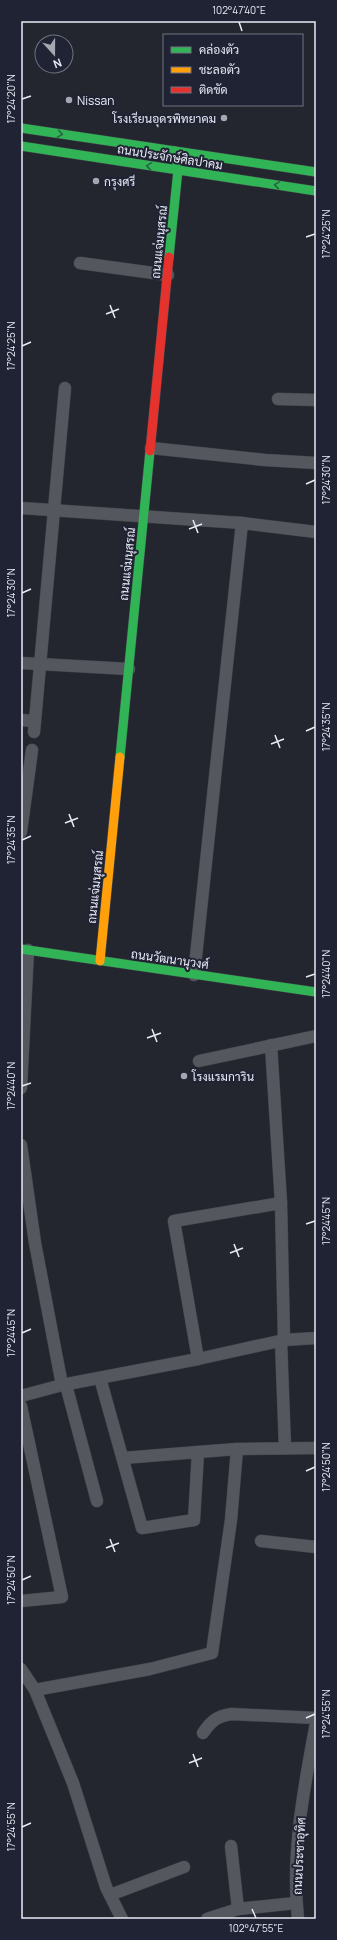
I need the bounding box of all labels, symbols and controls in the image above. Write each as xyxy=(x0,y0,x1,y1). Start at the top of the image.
text: 102°47'40"E xyxy=(212,3,266,17)
north arrow xyxy=(34,34,74,74)
legend xyxy=(163,34,303,106)
text: คล่องตัว xyxy=(199,41,239,58)
text: N xyxy=(51,55,64,72)
text: ชะลอตัว xyxy=(199,61,240,78)
text: 17°24'20"N xyxy=(4,74,18,124)
text: ติดขัด xyxy=(199,81,228,98)
place label: Nissan xyxy=(77,92,114,109)
marker: Nissan xyxy=(64,95,74,105)
place label: โรงเรียนอุดรพิทยาคม xyxy=(111,110,216,128)
marker: โรงเรียนอุดรพิทยาคม xyxy=(219,113,229,123)
one-way arrow xyxy=(56,129,63,137)
street label: ถนนประจักษ์ศิลปาคม xyxy=(116,140,224,174)
one-way arrow xyxy=(146,162,152,170)
place label: กรุงศรี xyxy=(104,173,135,191)
marker: กรุงศรี xyxy=(91,176,101,186)
one-way arrow xyxy=(274,182,281,190)
street label: ถนนแจ่มนุสรณ์ xyxy=(147,204,172,280)
text: 17°24'25"N xyxy=(319,209,333,258)
text: 17°24'25"N xyxy=(4,321,18,370)
text: 17°24'30"N xyxy=(319,455,333,505)
street label: ถนนแจ่มนุสรณ์ xyxy=(115,526,140,602)
text: 17°24'30"N xyxy=(4,568,18,618)
text: 17°24'35"N xyxy=(319,702,333,751)
text: 17°24'35"N xyxy=(4,815,18,864)
street label: ถนนแจ่มนุสรณ์ xyxy=(83,849,108,925)
street label: ถนนวัฒนานุวงศ์ xyxy=(130,945,210,974)
text: 17°24'40"N xyxy=(319,950,333,998)
text: 17°24'40"N xyxy=(4,1062,18,1110)
place label: โรงแรมการิน xyxy=(191,1068,254,1085)
marker: โรงแรมการิน xyxy=(179,1071,189,1081)
text: 17°24'45"N xyxy=(319,1197,333,1245)
text: 17°24'45"N xyxy=(4,1309,18,1357)
text: 17°24'50"N xyxy=(319,1442,333,1492)
text: 17°24'50"N xyxy=(4,1555,18,1605)
text: 17°24'55"N xyxy=(319,1689,333,1738)
text: 17°24'55"N xyxy=(4,1802,18,1851)
street label: ถนนประชาอุทิศ xyxy=(288,1817,311,1895)
text: 102°47'55"E xyxy=(229,1921,284,1935)

